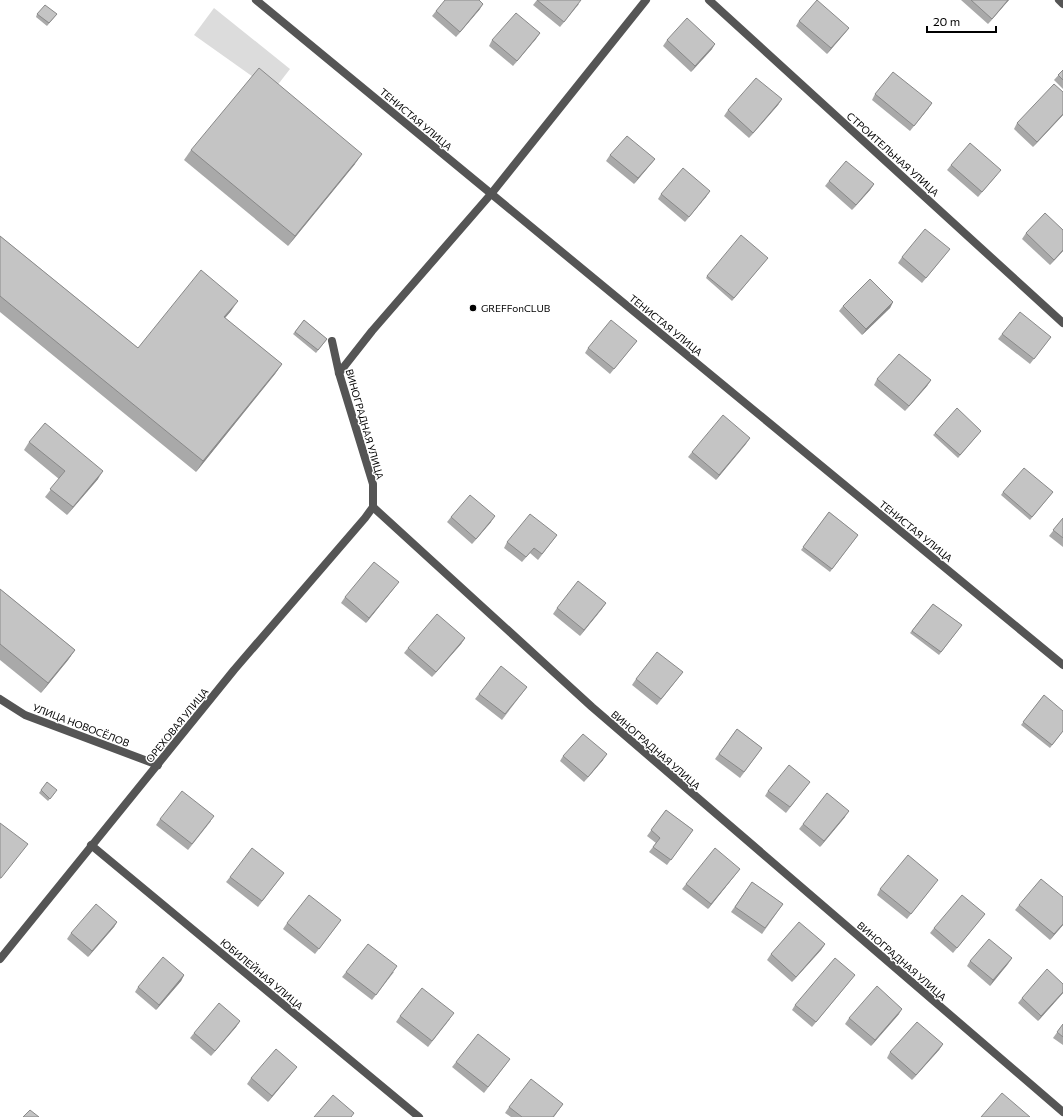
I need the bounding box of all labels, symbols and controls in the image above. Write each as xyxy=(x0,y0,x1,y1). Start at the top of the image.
scale bar xyxy=(927,8,996,34)
text: 20 m xyxy=(933,14,960,28)
street label: ТЕНИСТАЯ УЛИЦА xyxy=(377,85,455,153)
street label: СТРОИТЕЛЬНАЯ УЛИЦА xyxy=(844,109,942,199)
street label: ТЕНИСТАЯ УЛИЦА xyxy=(627,292,705,358)
place label: GREFFonCLUB xyxy=(481,302,551,314)
marker: GREFFonCLUB xyxy=(468,303,478,313)
street label: ВИНОГРАДНАЯ УЛИЦА xyxy=(343,367,387,481)
street label: ТЕНИСТАЯ УЛИЦА xyxy=(877,498,955,564)
street label: ОРЕХОВАЯ УЛИЦА xyxy=(143,685,211,765)
street label: УЛИЦА НОВОСЁЛОВ xyxy=(31,701,132,749)
street label: ВИНОГРАДНАЯ УЛИЦА xyxy=(609,708,703,792)
street label: ВИНОГРАДНАЯ УЛИЦА xyxy=(855,919,949,1003)
street label: ЮБИЛЕЙНАЯ УЛИЦА xyxy=(218,936,306,1012)

